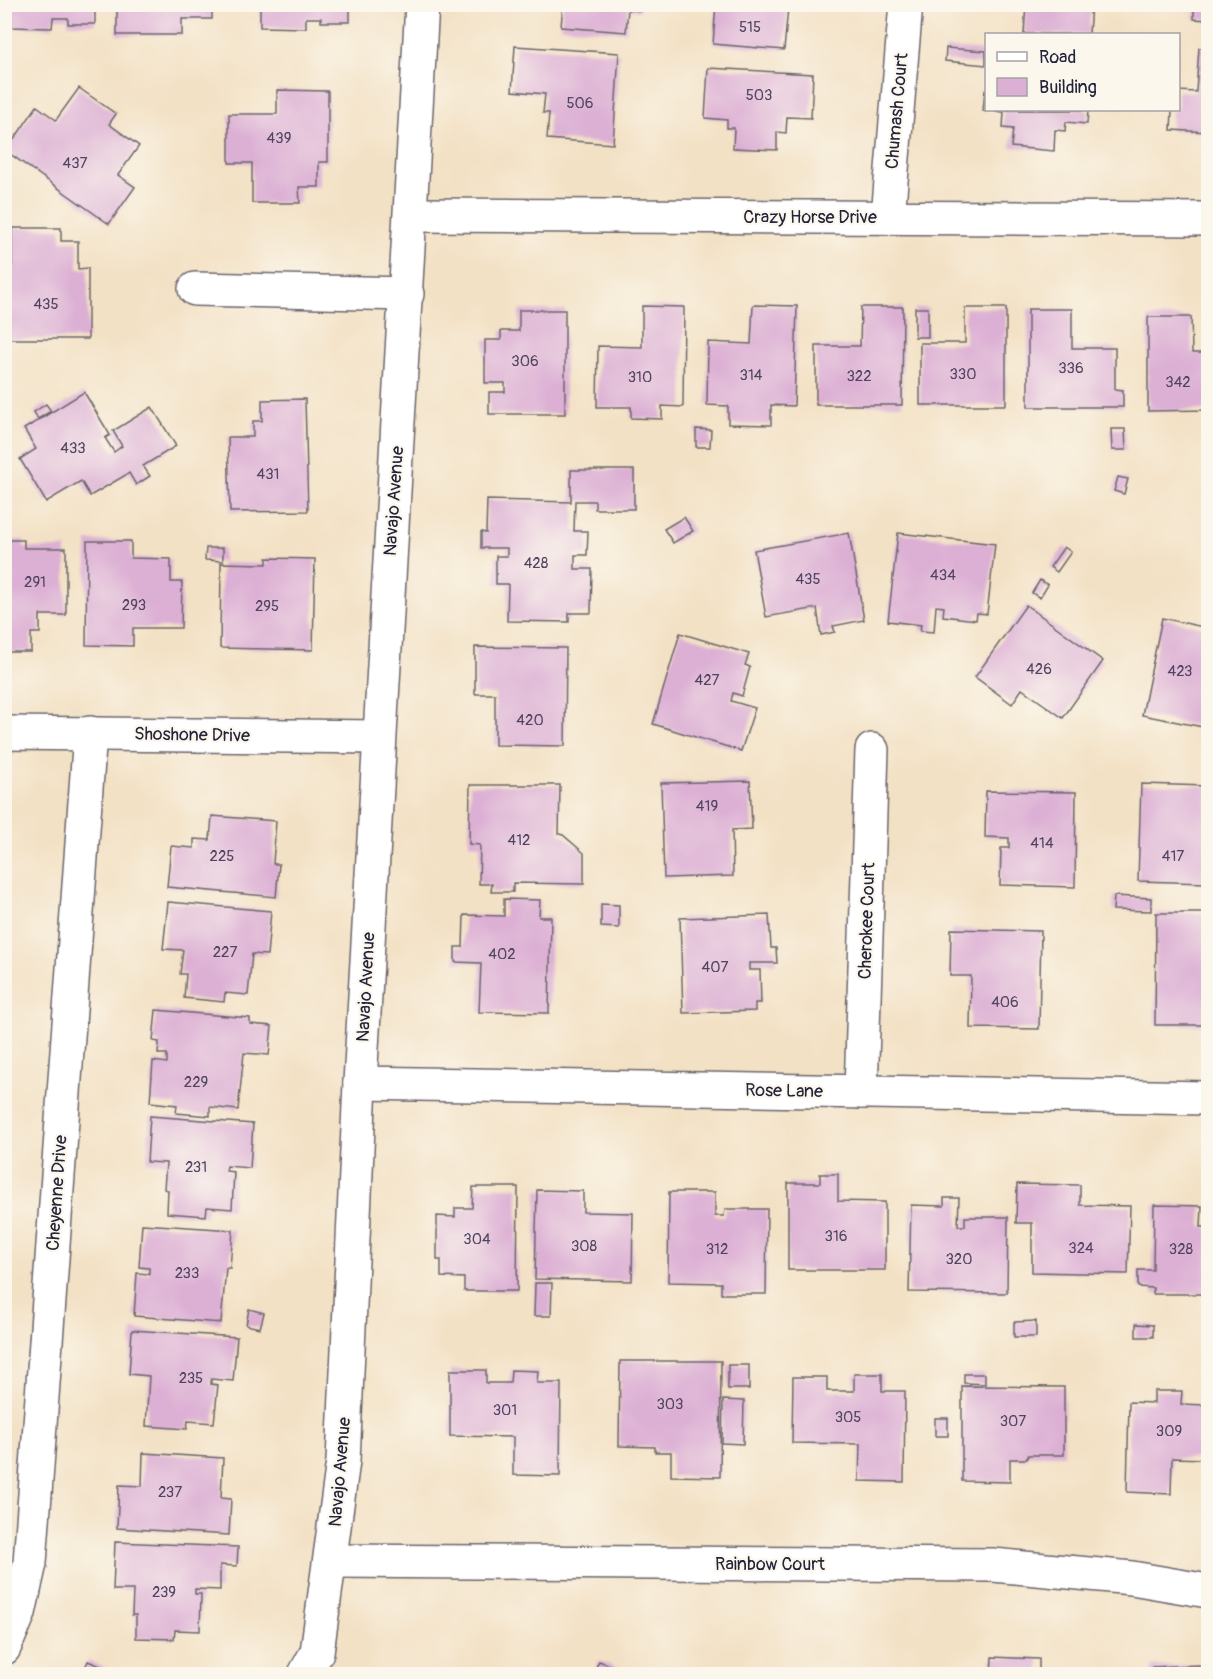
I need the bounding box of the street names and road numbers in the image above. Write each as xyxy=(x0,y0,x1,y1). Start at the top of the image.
street label: Chumash Court xyxy=(880,51,914,170)
street label: Crazy Horse Drive xyxy=(743,206,877,229)
street label: Navajo Avenue xyxy=(379,445,409,557)
street label: Shoshone Drive xyxy=(134,722,250,748)
street label: Cherokee Court xyxy=(853,861,881,980)
street label: Navajo Avenue xyxy=(352,931,380,1043)
street label: Rose Lane xyxy=(745,1079,823,1103)
street label: Cheyenne Drive xyxy=(41,1134,73,1252)
street label: Navajo Avenue xyxy=(324,1416,356,1528)
street label: Rainbow Court xyxy=(715,1553,826,1576)

